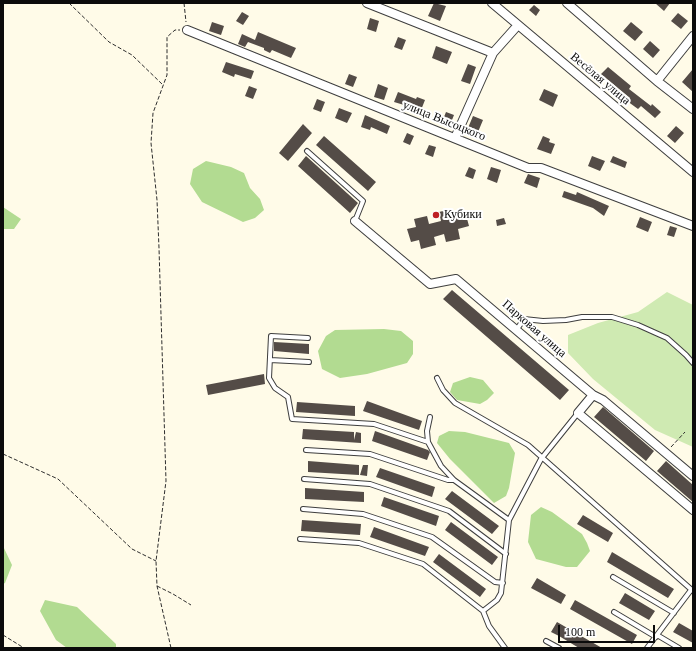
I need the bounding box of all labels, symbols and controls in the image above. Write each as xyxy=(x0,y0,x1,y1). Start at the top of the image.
street label: Весёлая улица xyxy=(567,50,633,108)
street label: улица Высоцкого xyxy=(400,98,488,144)
place label: Кубики xyxy=(444,208,482,222)
marker: Кубики xyxy=(431,210,441,220)
street label: Парковая улица xyxy=(499,297,569,361)
scale bar xyxy=(560,617,657,643)
text: 100 m xyxy=(565,625,595,639)

